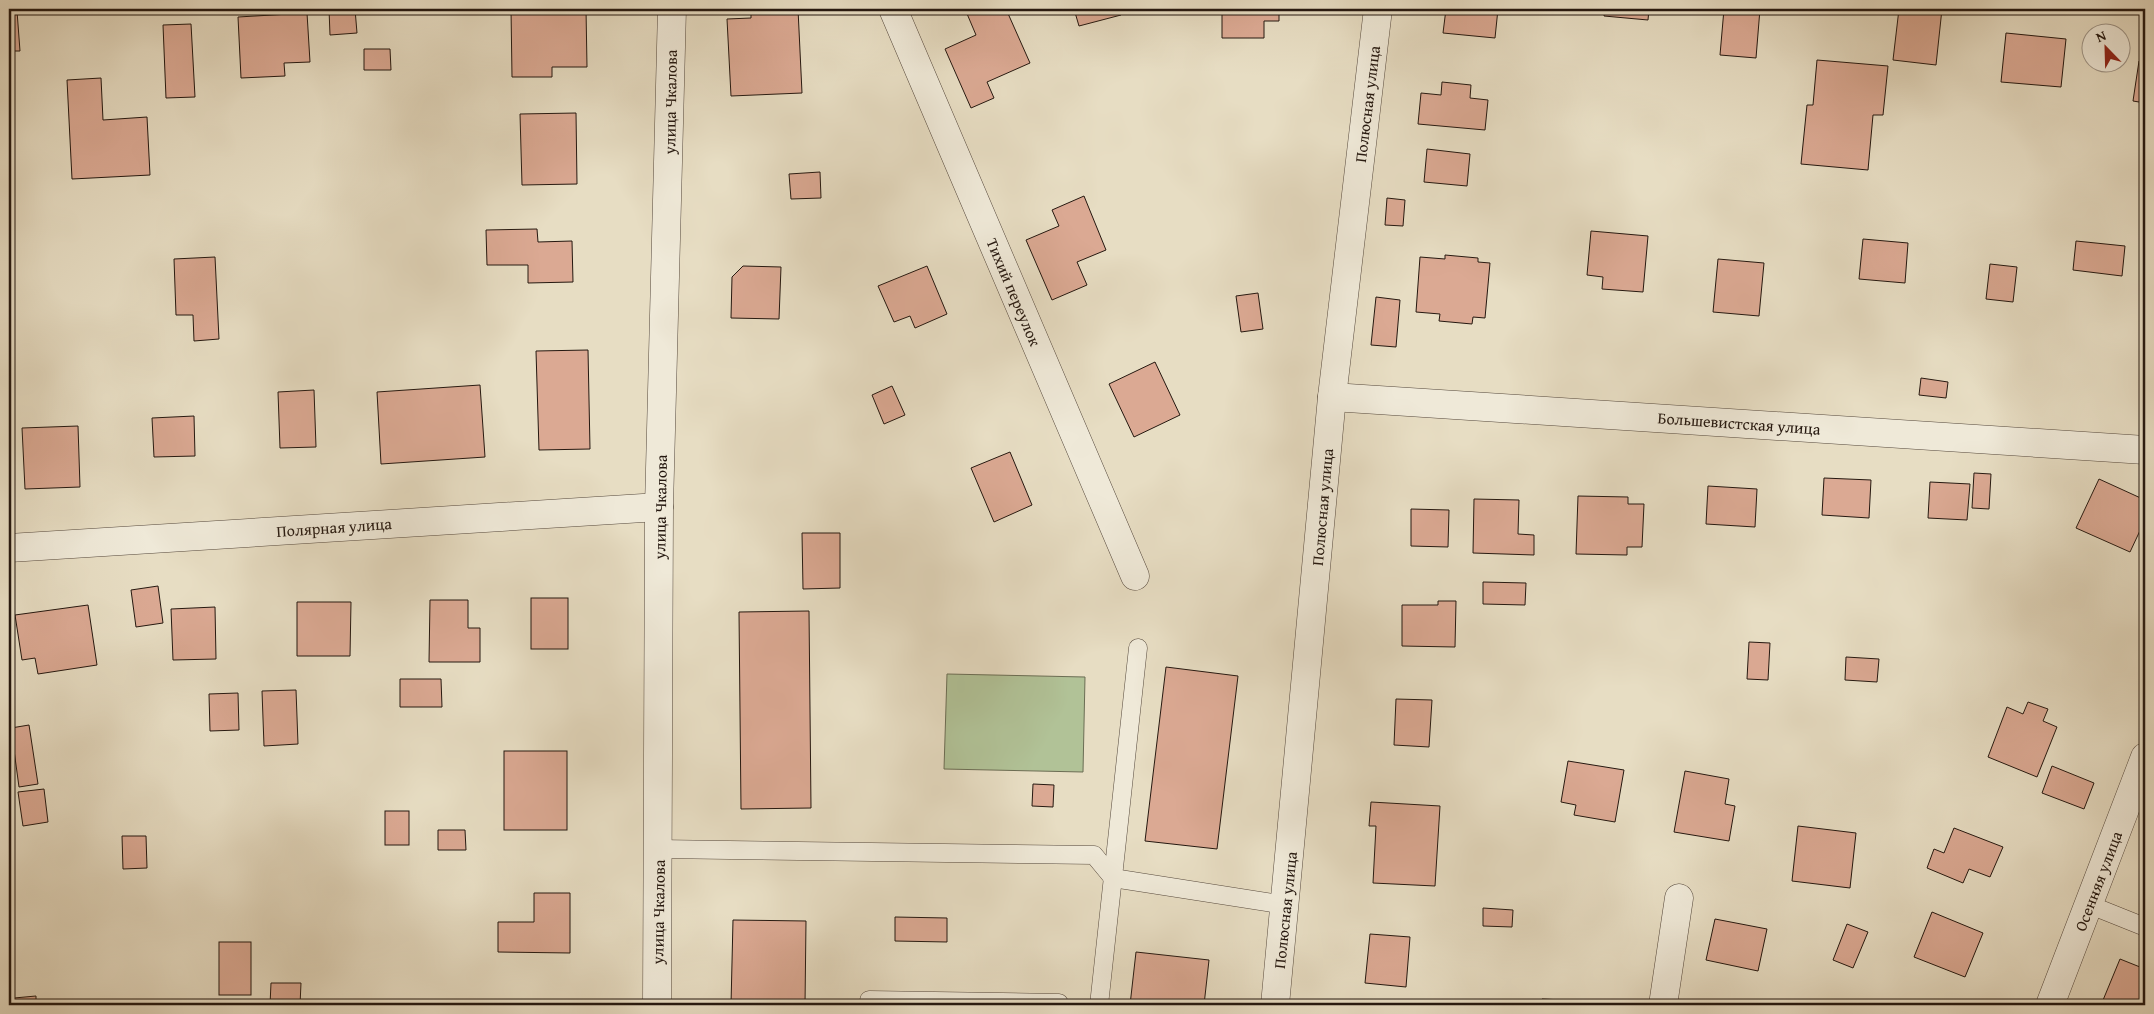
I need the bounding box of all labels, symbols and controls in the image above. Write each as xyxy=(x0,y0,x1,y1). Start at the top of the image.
north arrow xyxy=(2082,22,2132,72)
text: N xyxy=(2093,25,2110,47)
street label: Полюсная улица xyxy=(1348,44,1386,164)
street label: улица Чкалова xyxy=(657,49,683,156)
street label: Тихий переулок xyxy=(980,234,1048,350)
street label: Большевистская улица xyxy=(1657,405,1822,441)
street label: Полюсная улица xyxy=(1305,447,1339,567)
street label: улица Чкалова xyxy=(647,454,673,561)
street label: Полярная улица xyxy=(275,511,393,543)
street label: Осенняя улица xyxy=(2068,827,2128,935)
street label: Полюсная улица xyxy=(1267,850,1303,970)
street label: улица Чкалова xyxy=(645,859,671,966)

